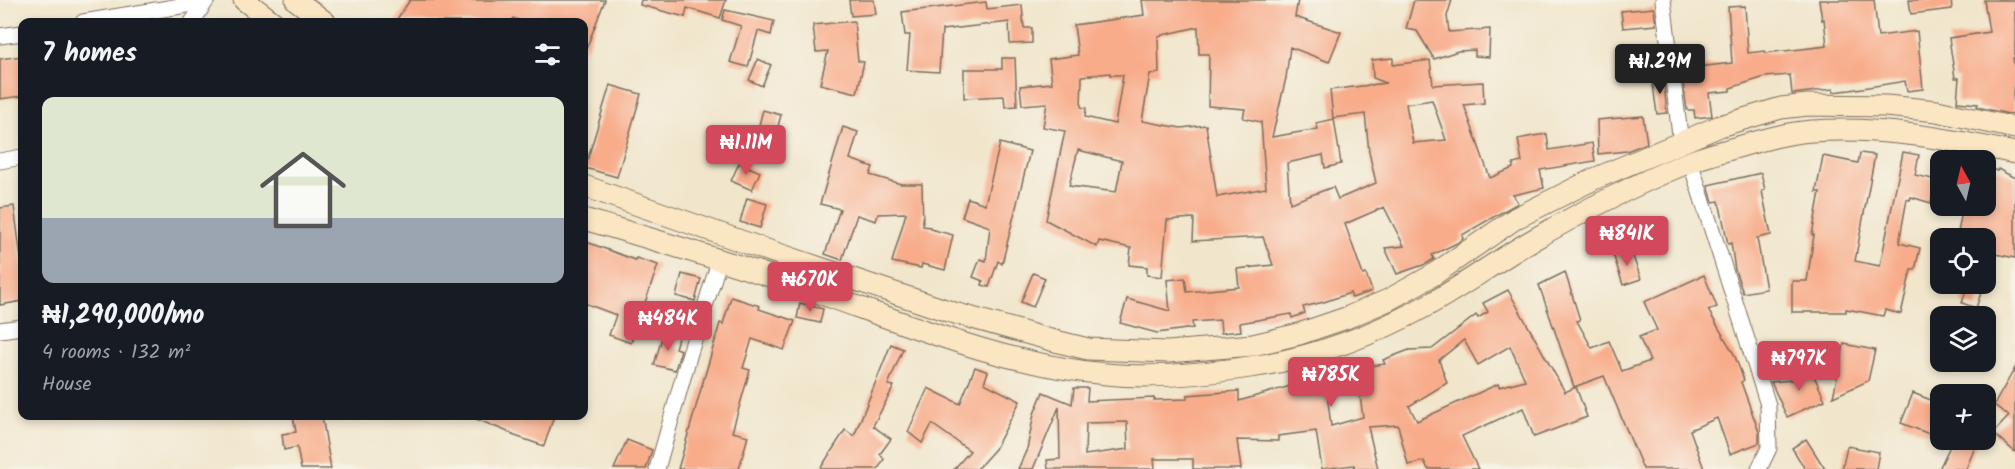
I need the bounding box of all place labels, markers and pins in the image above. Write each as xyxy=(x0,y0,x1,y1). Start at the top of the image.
pin: ₦1.29M xyxy=(1611,44,1709,95)
pin: ₦1.11M xyxy=(697,125,795,176)
pin: ₦841K xyxy=(1585,216,1669,267)
pin: ₦670K xyxy=(768,262,852,313)
pin: ₦484K xyxy=(626,301,710,352)
pin: ₦797K xyxy=(1757,341,1841,392)
pin: ₦785K xyxy=(1289,357,1373,408)

